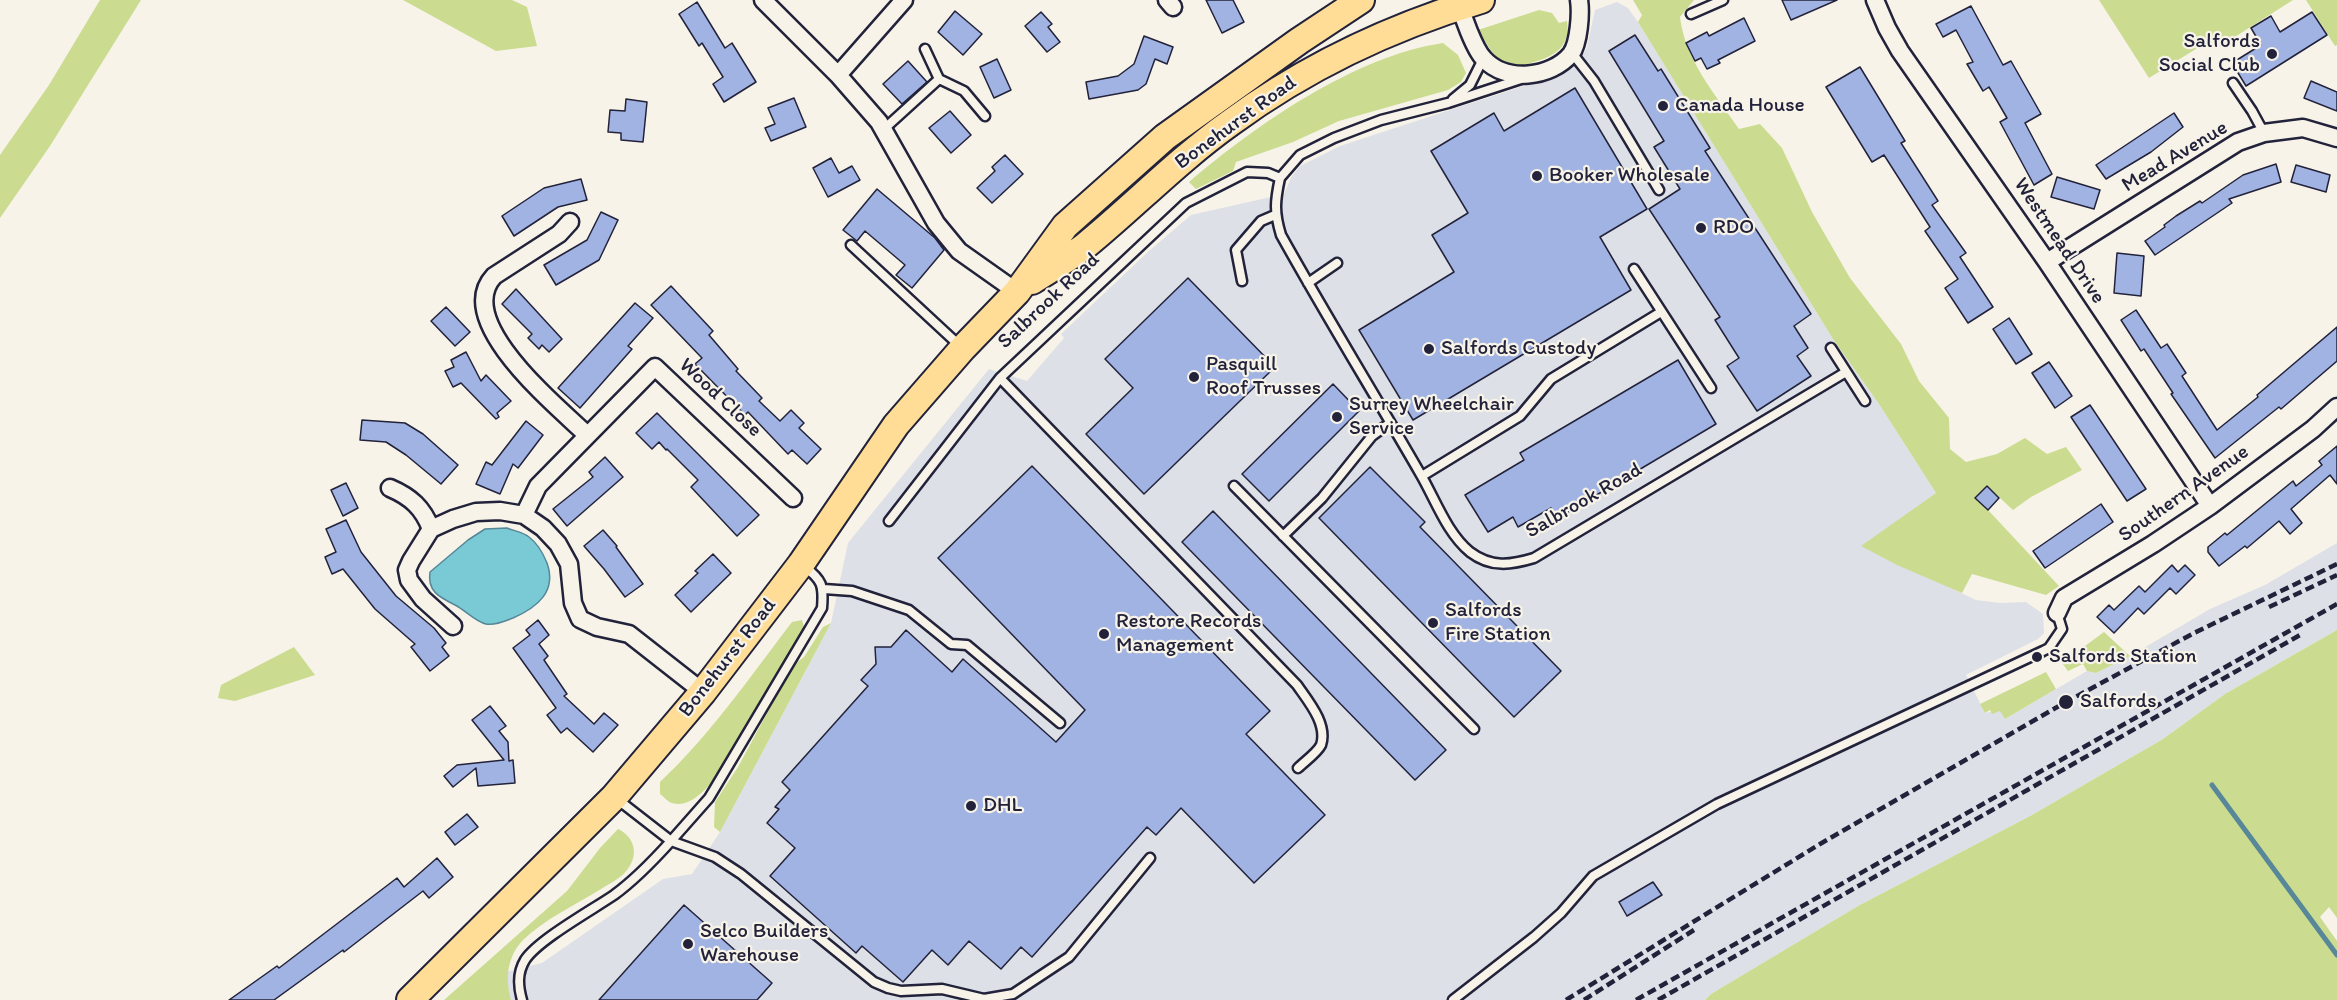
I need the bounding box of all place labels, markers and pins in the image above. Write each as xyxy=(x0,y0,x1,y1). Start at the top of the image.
place label: Salfords Social Club xyxy=(2159,29,2260,79)
marker: Salfords Social Club xyxy=(2265,47,2279,61)
place label: Canada House xyxy=(1675,93,1805,119)
marker: Canada House xyxy=(1656,99,1670,113)
place label: Booker Wholesale xyxy=(1549,163,1710,189)
marker: Booker Wholesale xyxy=(1530,169,1544,183)
place label: RDO xyxy=(1713,215,1754,241)
marker: RDO xyxy=(1694,221,1708,235)
place label: Salfords Custody xyxy=(1441,336,1596,362)
marker: Salfords Custody xyxy=(1422,342,1436,356)
place label: Pasquill Roof Trusses xyxy=(1206,352,1321,402)
marker: Pasquill Roof Trusses xyxy=(1187,370,1201,384)
place label: Surrey Wheelchair Service xyxy=(1349,392,1514,442)
marker: Surrey Wheelchair Service xyxy=(1330,410,1344,424)
place label: Salfords Fire Station xyxy=(1445,598,1551,648)
place label: Restore Records Management xyxy=(1116,609,1261,659)
marker: Salfords Fire Station xyxy=(1426,616,1440,630)
marker: Restore Records Management xyxy=(1097,627,1111,641)
place label: Salfords Station xyxy=(2049,644,2197,670)
marker: Salfords Station xyxy=(2030,650,2044,664)
place label: Salfords xyxy=(2080,689,2157,715)
marker: Salfords xyxy=(2057,693,2075,711)
place label: DHL xyxy=(983,793,1022,819)
marker: DHL xyxy=(964,799,978,813)
place label: Selco Builders Warehouse xyxy=(700,919,828,969)
marker: Selco Builders Warehouse xyxy=(681,937,695,951)

